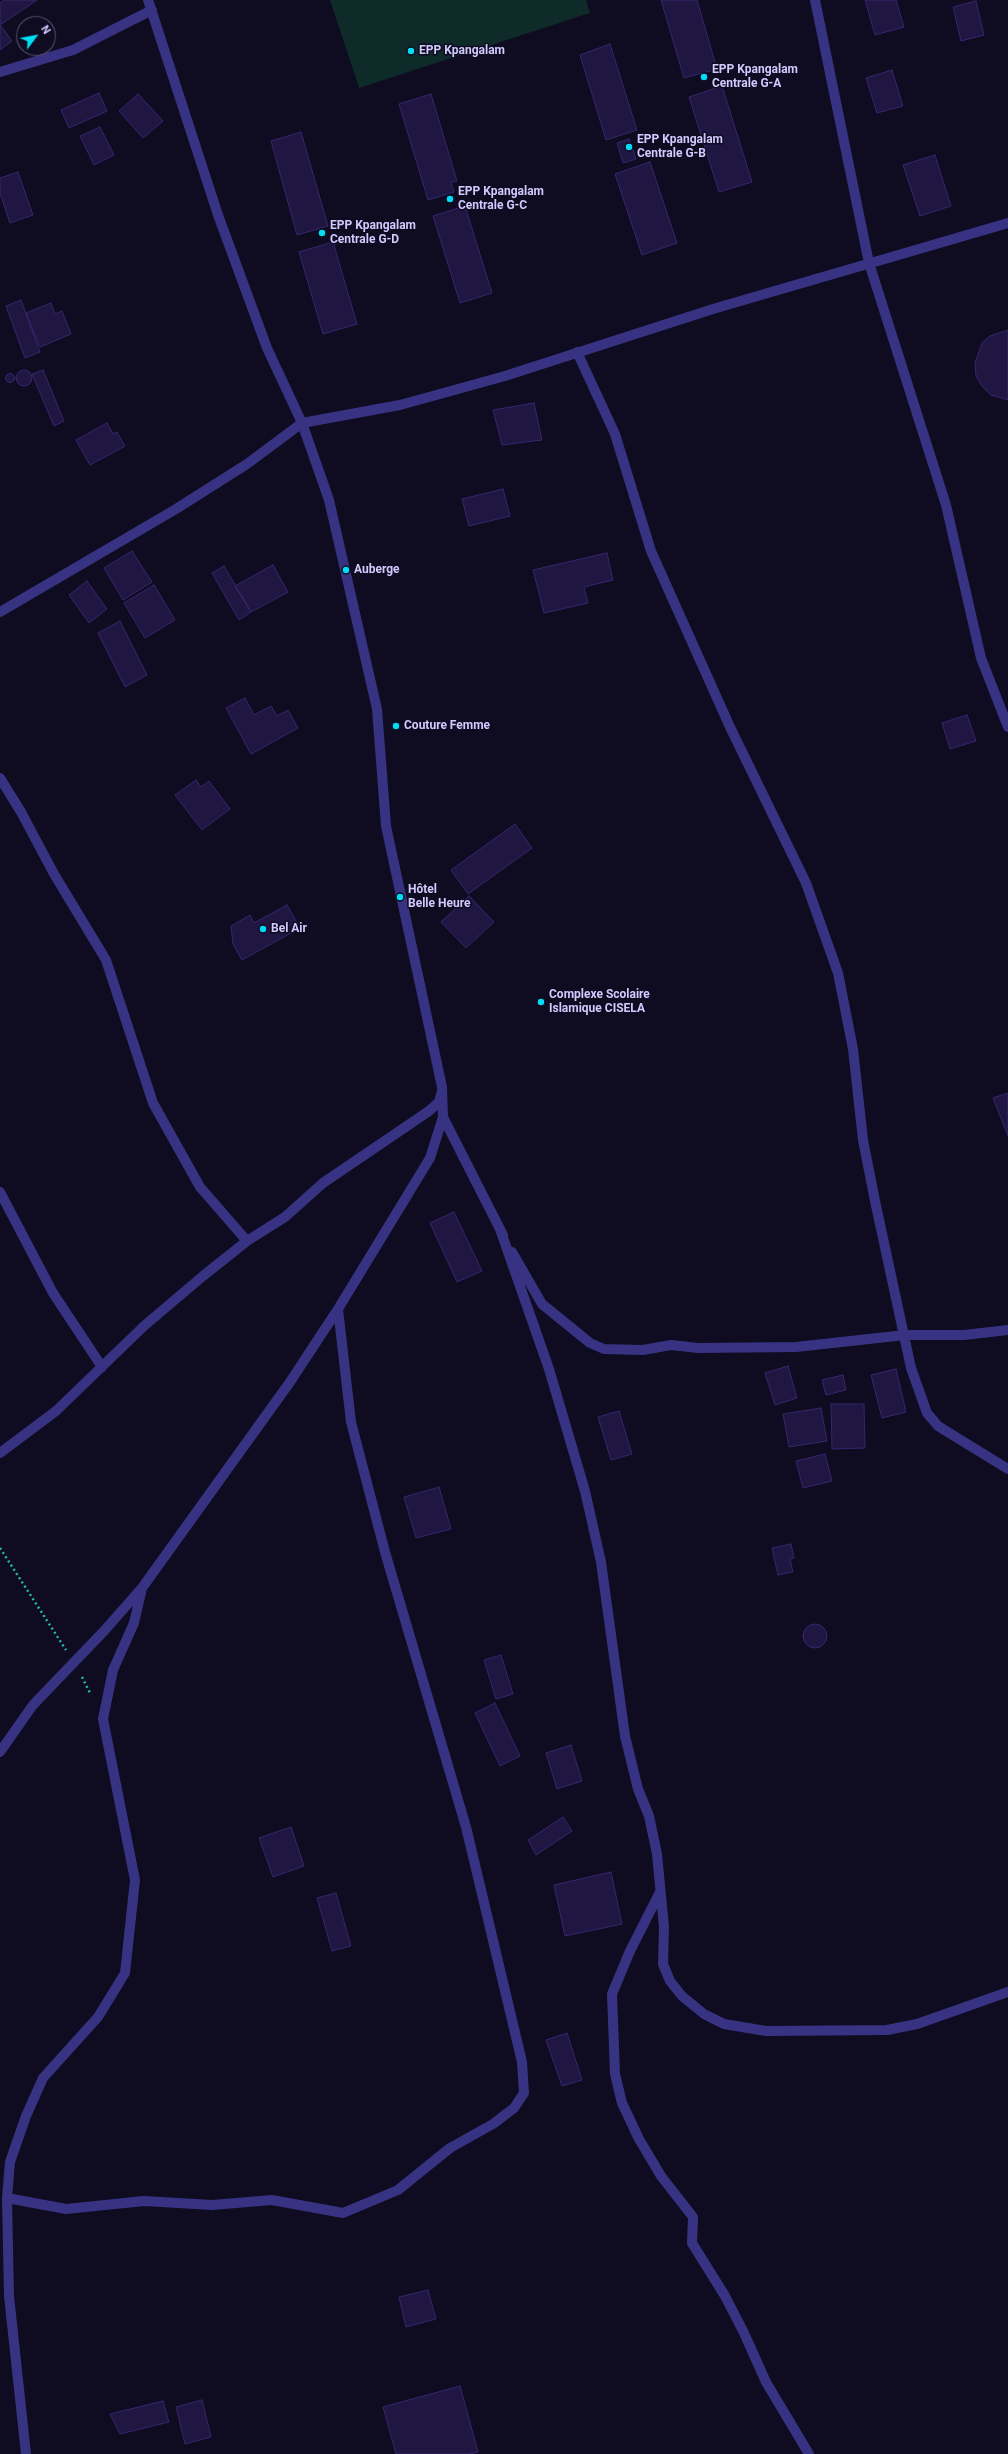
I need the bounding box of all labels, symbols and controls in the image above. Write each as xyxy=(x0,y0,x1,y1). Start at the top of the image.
north arrow xyxy=(16,16,56,56)
text: N xyxy=(38,23,53,37)
place label: EPP Kpangalam xyxy=(419,44,505,58)
marker: EPP Kpangalam xyxy=(406,46,416,56)
place label: EPP Kpangalam Centrale G-A xyxy=(712,63,798,91)
marker: EPP Kpangalam Centrale G-A xyxy=(699,72,709,82)
place label: EPP Kpangalam Centrale G-B xyxy=(637,133,723,161)
marker: EPP Kpangalam Centrale G-B xyxy=(624,142,634,152)
place label: EPP Kpangalam Centrale G-C xyxy=(458,185,544,213)
marker: EPP Kpangalam Centrale G-C xyxy=(445,194,455,204)
place label: EPP Kpangalam Centrale G-D xyxy=(330,219,416,247)
marker: EPP Kpangalam Centrale G-D xyxy=(317,228,327,238)
place label: Auberge xyxy=(354,563,400,577)
marker: Auberge xyxy=(341,565,351,575)
place label: Couture Femme xyxy=(404,719,490,733)
marker: Couture Femme xyxy=(391,721,401,731)
place label: Hôtel Belle Heure xyxy=(408,883,470,911)
marker: Hôtel Belle Heure xyxy=(395,892,405,902)
place label: Bel Air xyxy=(271,922,307,936)
marker: Bel Air xyxy=(258,924,268,934)
place label: Complexe Scolaire Islamique CISELA xyxy=(549,988,650,1016)
marker: Complexe Scolaire Islamique CISELA xyxy=(536,997,546,1007)

